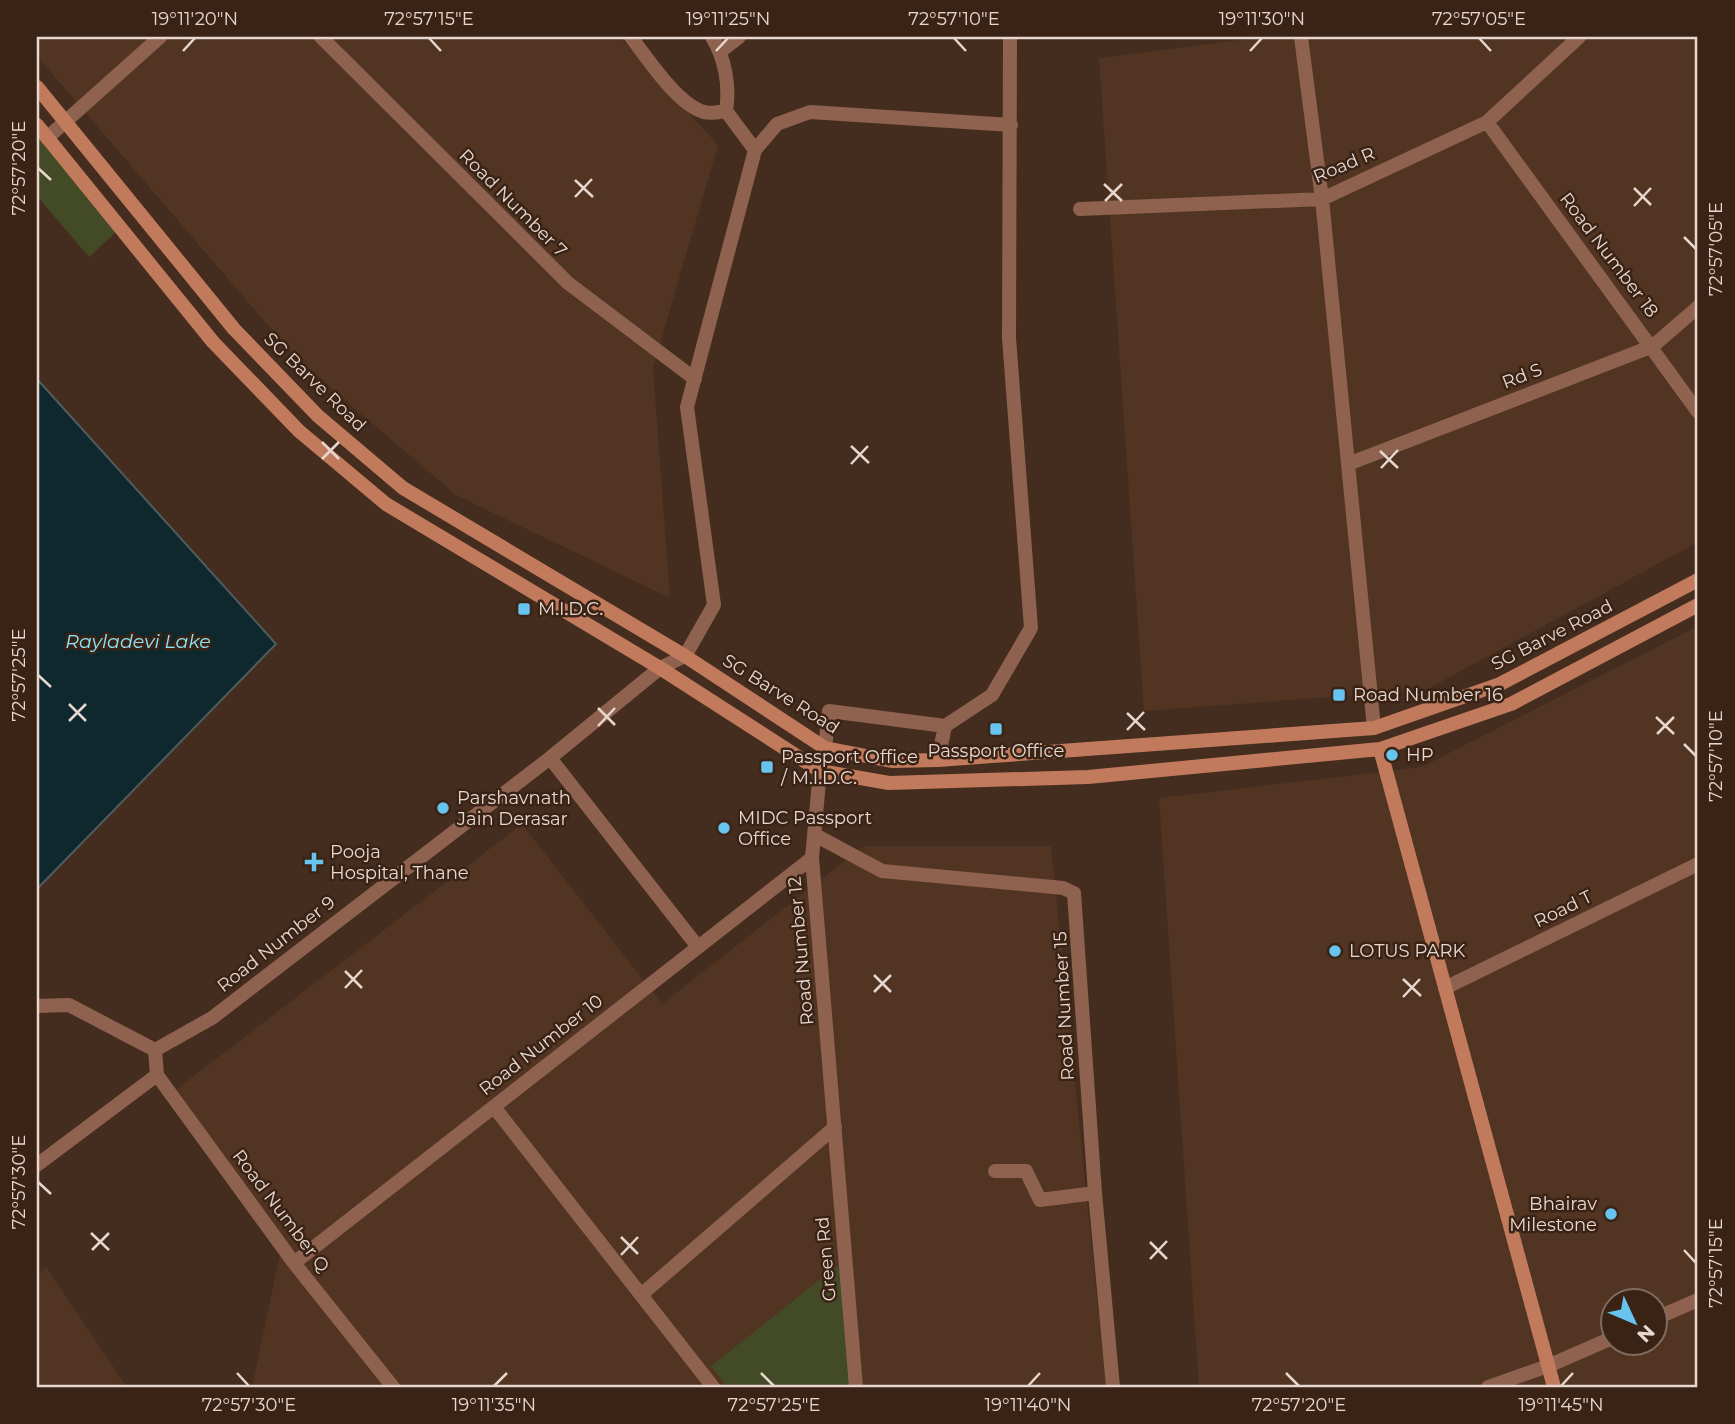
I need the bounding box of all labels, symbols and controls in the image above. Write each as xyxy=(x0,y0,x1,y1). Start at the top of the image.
text: 19°11'20"N xyxy=(152,8,238,30)
text: 72°57'15"E xyxy=(384,8,474,30)
text: 19°11'25"N xyxy=(686,8,770,30)
text: 72°57'10"E xyxy=(908,8,1000,30)
text: 19°11'30"N xyxy=(1219,8,1305,30)
text: 72°57'05"E xyxy=(1432,8,1526,30)
text: 72°57'20"E xyxy=(8,121,30,215)
street label: Road R xyxy=(1310,142,1378,188)
street label: Road Number 7 xyxy=(455,145,571,261)
street label: Road Number 18 xyxy=(1555,188,1663,322)
text: 72°57'05"E xyxy=(1705,202,1727,296)
street label: SG Barve Road xyxy=(259,328,371,436)
street label: Rd S xyxy=(1499,358,1545,394)
street label: SG Barve Road xyxy=(1488,595,1616,675)
place label: M.I.D.C. xyxy=(538,598,603,620)
marker: M.I.D.C. xyxy=(516,601,532,617)
text: 72°57'25"E xyxy=(8,629,30,721)
water label: Rayladevi Lake xyxy=(65,630,211,653)
street label: SG Barve Road xyxy=(719,649,843,739)
place label: Road Number 16 xyxy=(1353,684,1503,706)
marker: Road Number 16 xyxy=(1331,687,1347,703)
text: 72°57'10"E xyxy=(1705,710,1727,802)
marker: Passport Office xyxy=(988,721,1004,737)
place label: Passport Office xyxy=(928,740,1065,762)
place label: HP xyxy=(1406,744,1434,766)
place label: Passport Office / M.I.D.C. xyxy=(780,746,918,789)
marker: HP xyxy=(1384,747,1400,763)
marker: Passport Office / M.I.D.C. xyxy=(759,759,775,775)
place label: Parshavnath Jain Derasar xyxy=(456,787,571,830)
marker: Parshavnath Jain Derasar xyxy=(435,800,451,816)
place label: MIDC Passport Office xyxy=(738,807,872,850)
marker: MIDC Passport Office xyxy=(716,820,732,836)
place label: Pooja Hospital, Thane xyxy=(330,841,469,884)
marker: Pooja Hospital, Thane xyxy=(304,852,324,872)
street label: Road Number 12 xyxy=(784,876,818,1026)
street label: Road T xyxy=(1530,885,1596,933)
street label: Road Number 9 xyxy=(213,891,339,997)
street label: Road Number 15 xyxy=(1049,931,1079,1081)
place label: LOTUS PARK xyxy=(1349,940,1465,962)
marker: LOTUS PARK xyxy=(1327,943,1343,959)
street label: Road Number 10 xyxy=(475,990,607,1100)
text: 72°57'30"E xyxy=(8,1135,30,1229)
street label: Road Number Q xyxy=(228,1145,334,1277)
place label: Bhairav Milestone xyxy=(1509,1193,1597,1236)
marker: Bhairav Milestone xyxy=(1603,1206,1619,1222)
street label: Green Rd xyxy=(811,1216,841,1302)
text: 72°57'15"E xyxy=(1705,1218,1727,1308)
north arrow xyxy=(1598,1288,1668,1358)
text: N xyxy=(1632,1320,1659,1347)
text: 72°57'30"E xyxy=(202,1394,296,1416)
text: 19°11'35"N xyxy=(452,1394,536,1416)
text: 72°57'25"E xyxy=(728,1394,820,1416)
text: 19°11'40"N xyxy=(984,1394,1072,1416)
text: 72°57'20"E xyxy=(1252,1394,1346,1416)
text: 19°11'45"N xyxy=(1518,1394,1604,1416)

